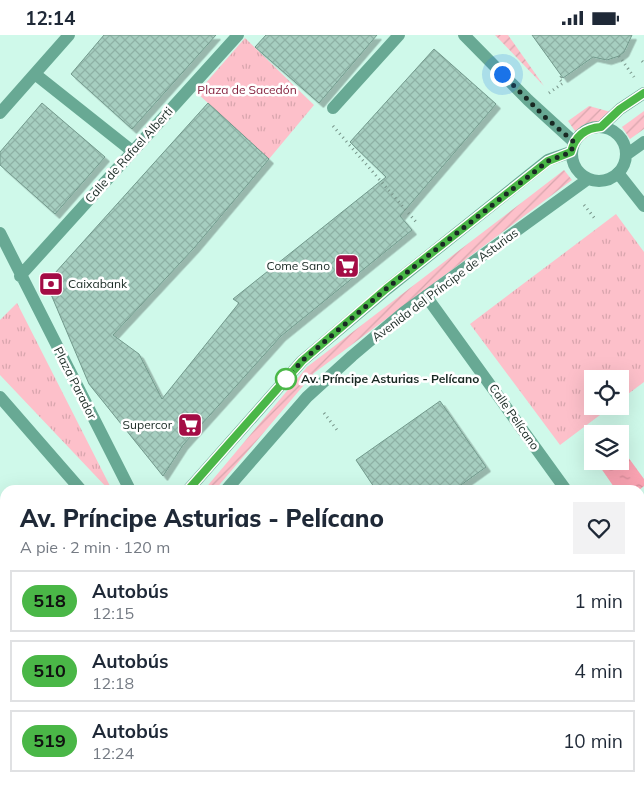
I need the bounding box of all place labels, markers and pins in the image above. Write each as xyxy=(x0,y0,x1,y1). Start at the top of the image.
supermarket icon: Come Sano xyxy=(334,253,360,279)
place label: Come Sano xyxy=(267,258,330,273)
bank icon: Caixabank xyxy=(38,271,64,297)
place label: Caixabank xyxy=(68,276,128,291)
marker: Av. Príncipe Asturias - Pelícano xyxy=(275,368,297,390)
place label: Av. Príncipe Asturias - Pelícano xyxy=(301,371,479,386)
supermarket icon: Supercor xyxy=(177,412,203,438)
place label: Supercor xyxy=(123,417,173,432)

